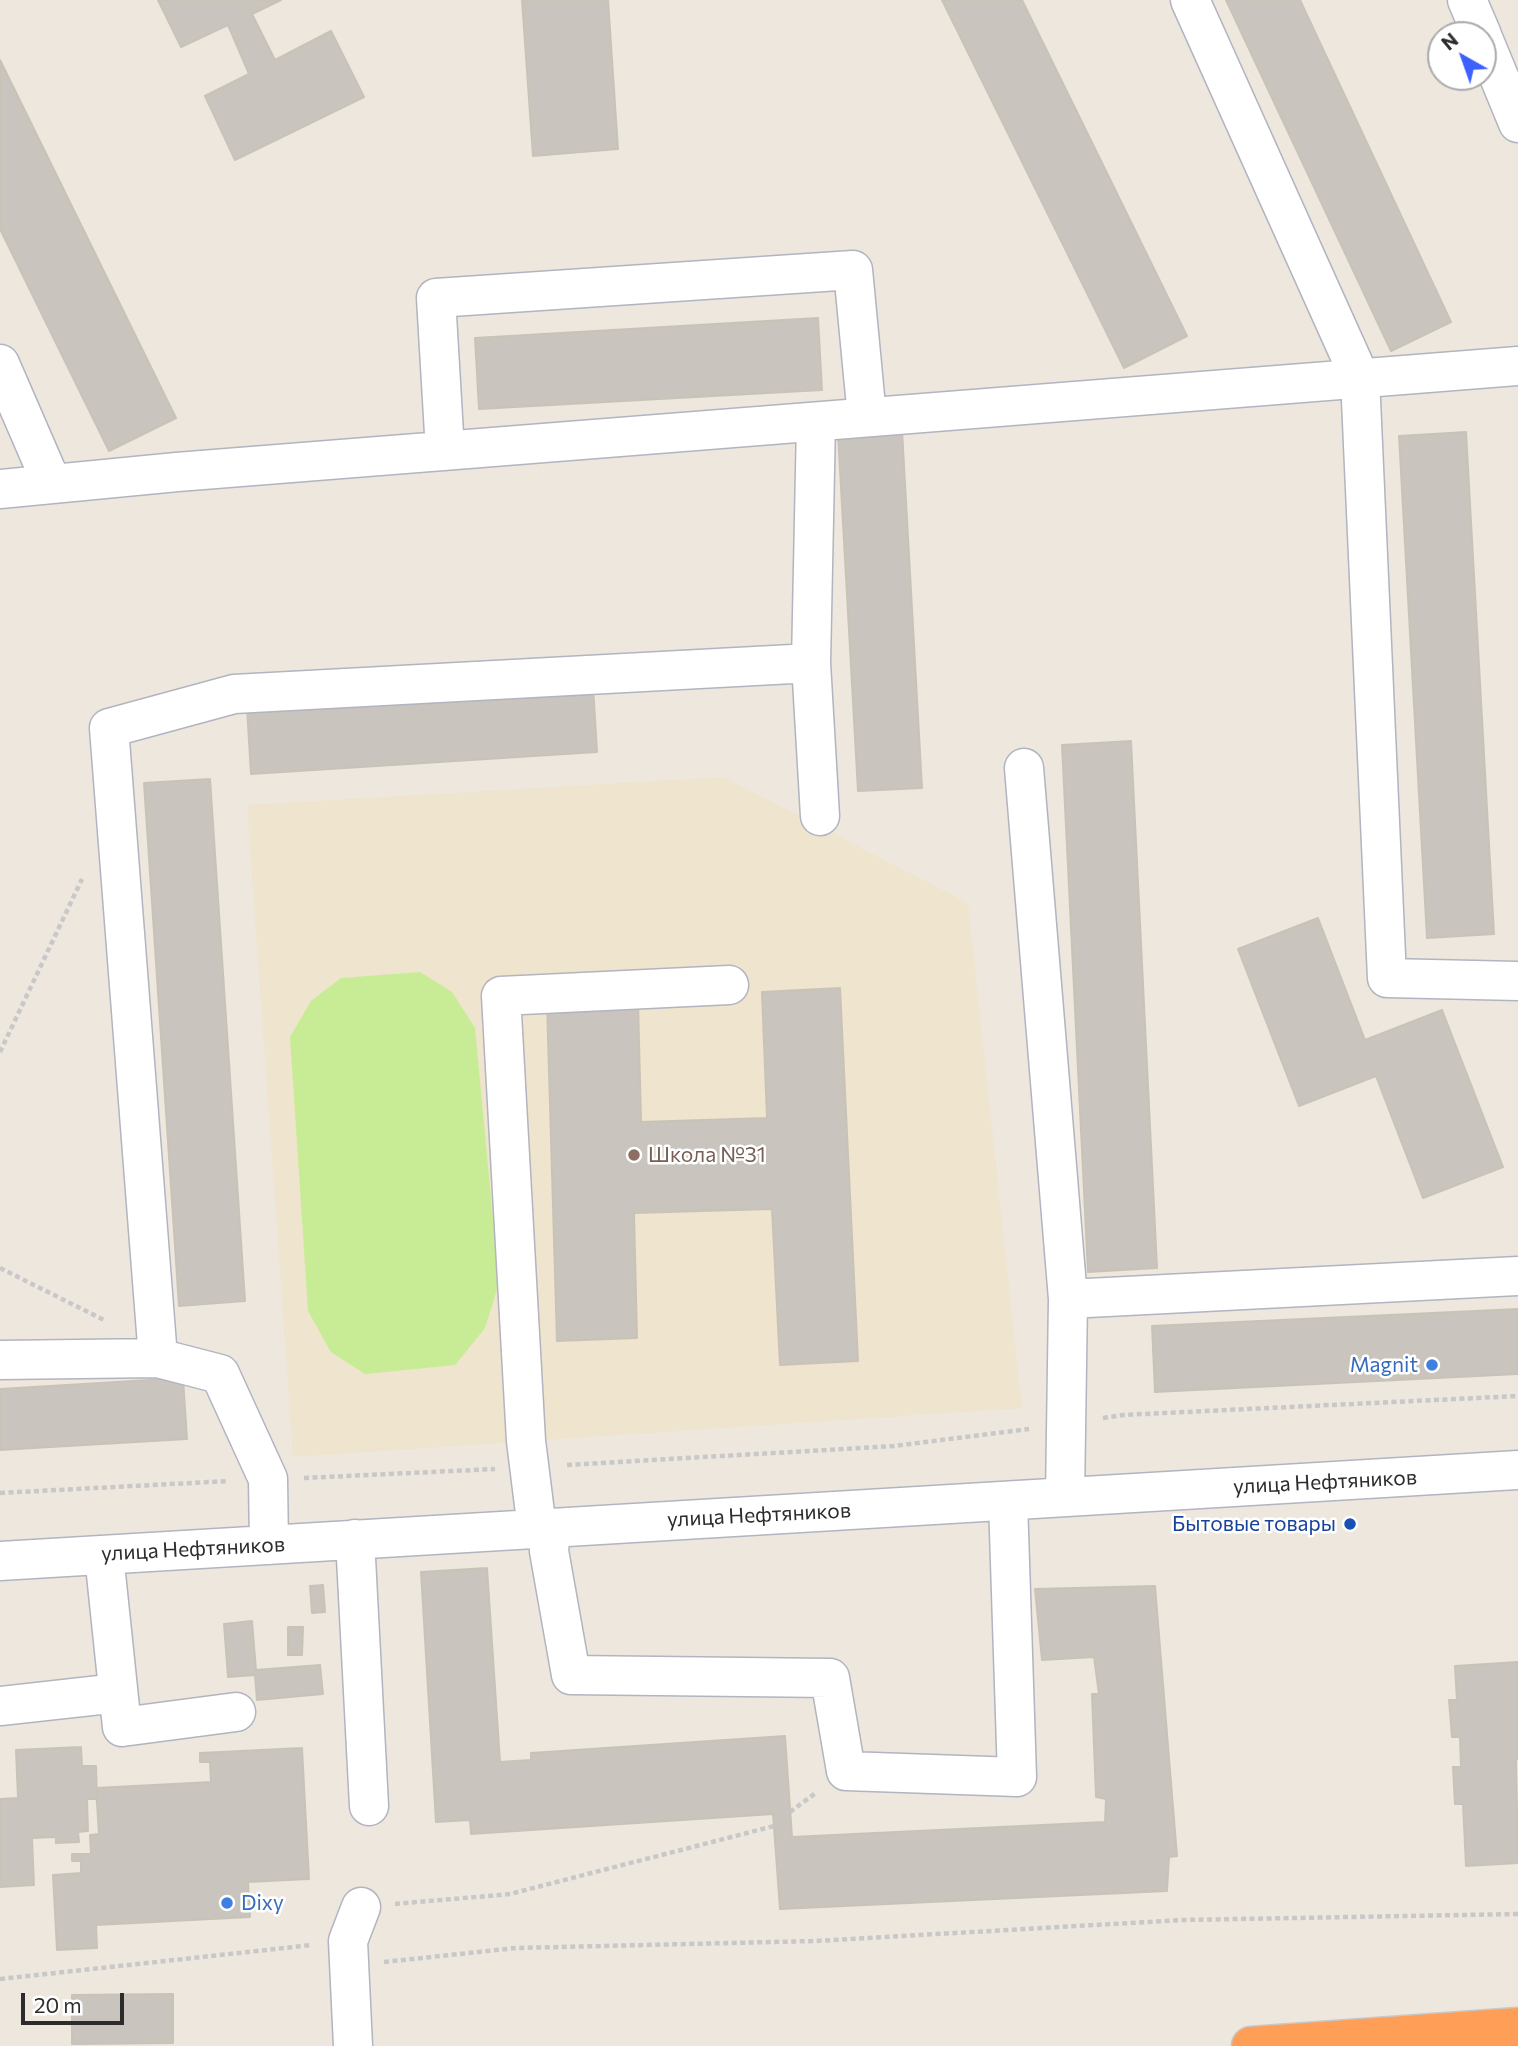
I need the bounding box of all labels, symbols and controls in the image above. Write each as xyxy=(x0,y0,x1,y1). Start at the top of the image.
north arrow xyxy=(1427,21,1497,91)
text: N xyxy=(1437,28,1462,54)
place label: Школа №31 xyxy=(648,1142,766,1168)
marker: Школа №31 xyxy=(626,1147,642,1163)
place label: Magnit xyxy=(1350,1352,1418,1378)
marker: Magnit xyxy=(1424,1357,1440,1373)
street label: улица Нефтяников xyxy=(1232,1465,1418,1499)
street label: улица Нефтяников xyxy=(666,1498,852,1532)
place label: Бытовые товары xyxy=(1172,1511,1336,1537)
marker: Бытовые товары xyxy=(1342,1516,1358,1532)
street label: улица Нефтяников xyxy=(100,1532,286,1566)
place label: Dixy xyxy=(241,1890,284,1916)
marker: Dixy xyxy=(219,1895,235,1911)
scale bar xyxy=(24,1980,128,2024)
text: 20 m xyxy=(34,1992,82,2017)

